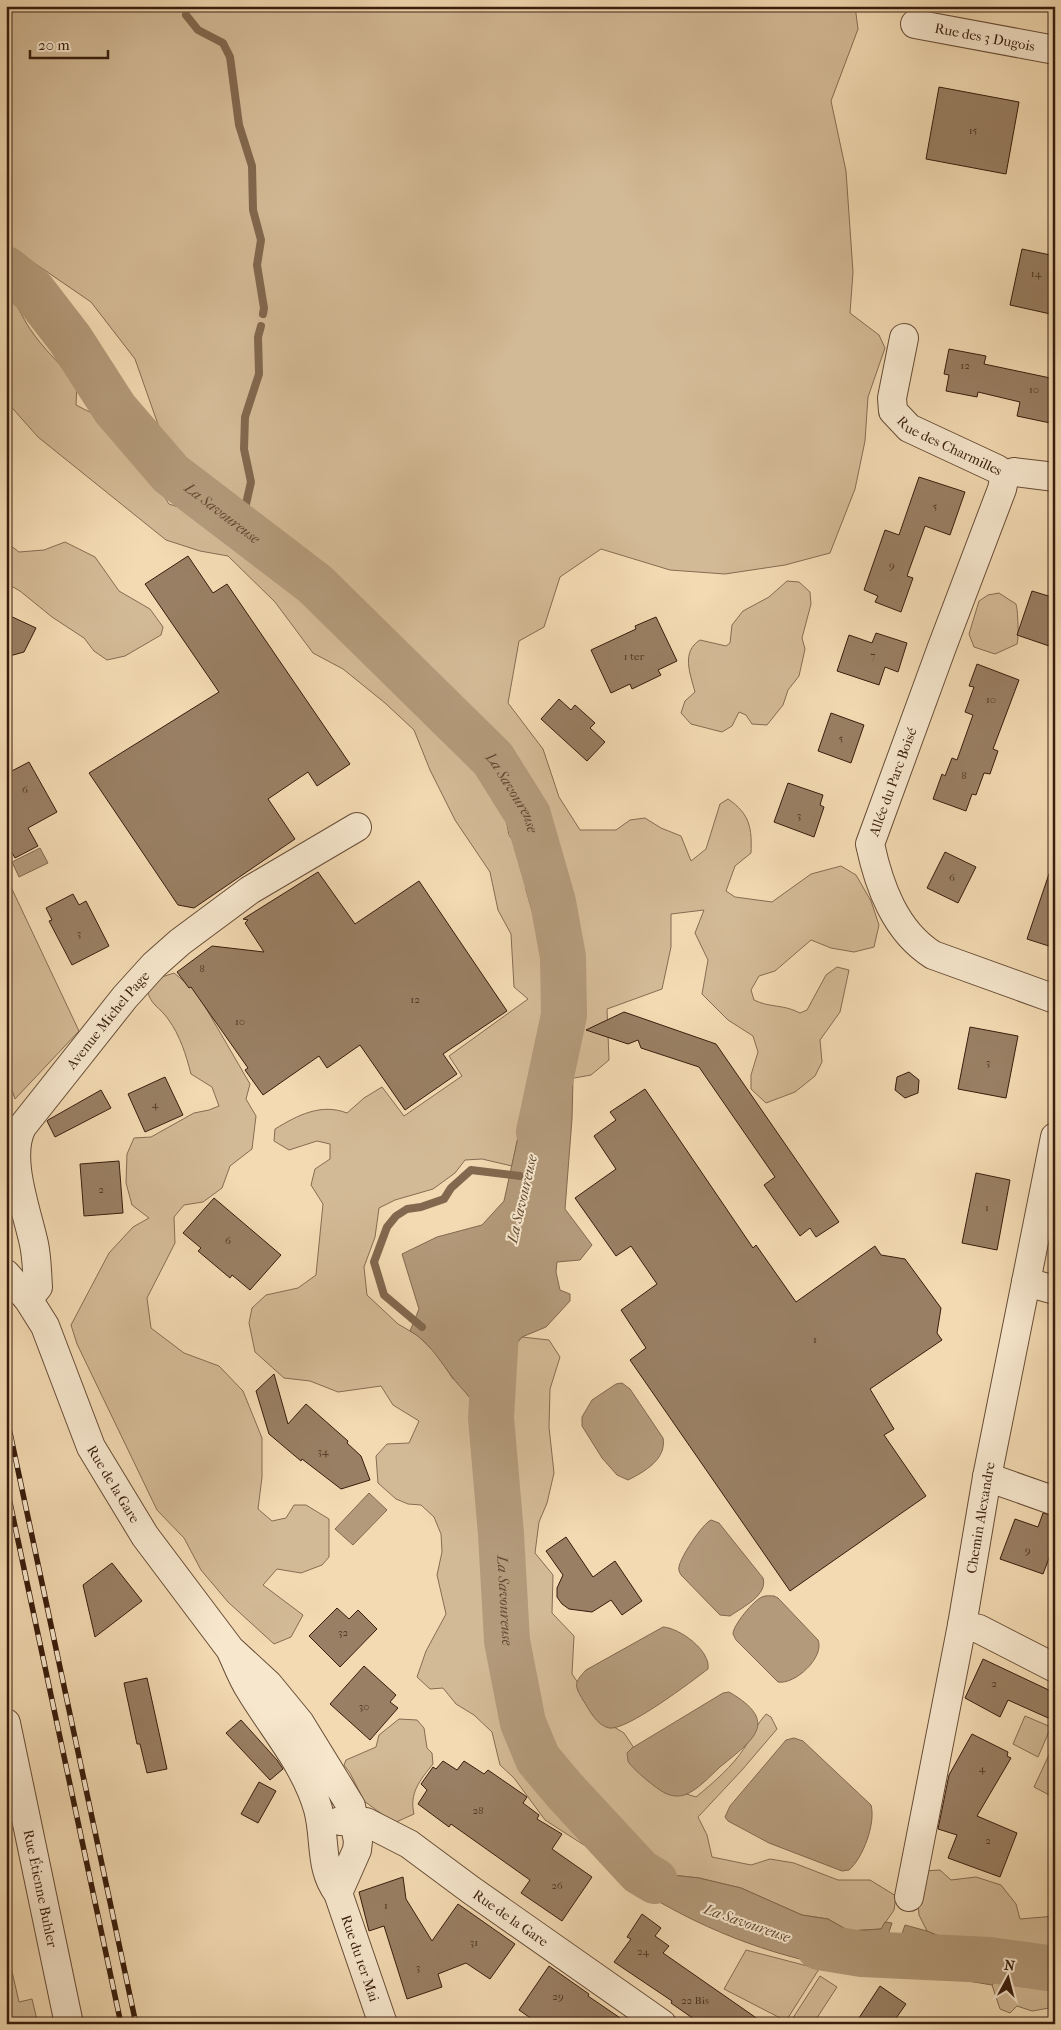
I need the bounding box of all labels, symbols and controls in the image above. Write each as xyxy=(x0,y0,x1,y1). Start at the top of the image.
street label: Rue des 3 Dugois xyxy=(933,19,1036,55)
scale bar xyxy=(30,28,108,60)
text: 20 m xyxy=(38,36,70,54)
house number: 15 xyxy=(969,124,978,137)
house number: 14 xyxy=(1031,267,1042,280)
house number: 12 xyxy=(960,359,970,372)
house number: 10 xyxy=(1029,383,1039,396)
street label: Rue des Charmilles xyxy=(894,412,1006,479)
water label: La Savoureuse xyxy=(180,478,264,548)
house number: 5 xyxy=(933,500,938,513)
house number: 9 xyxy=(889,559,895,572)
house number: 7 xyxy=(870,649,876,662)
house number: 1 ter xyxy=(624,650,644,663)
house number: 10 xyxy=(986,693,996,706)
street label: Allée du Parc Boisé xyxy=(865,725,921,840)
house number: 5 xyxy=(839,732,844,745)
water label: La Savoureuse xyxy=(481,747,542,836)
house number: 8 xyxy=(961,769,967,782)
house number: 6 xyxy=(22,783,28,796)
house number: 3 xyxy=(797,809,801,822)
house number: 6 xyxy=(949,871,955,884)
house number: 3 xyxy=(77,927,81,940)
house number: 8 xyxy=(199,962,205,975)
street label: Avenue Michel Page xyxy=(62,967,153,1073)
house number: 12 xyxy=(410,993,420,1006)
house number: 10 xyxy=(235,1015,245,1028)
house number: 3 xyxy=(986,1056,990,1069)
house number: 4 xyxy=(152,1098,159,1111)
water label: La Savoureuse xyxy=(503,1152,541,1246)
house number: 2 xyxy=(98,1183,104,1196)
house number: 1 xyxy=(985,1201,989,1214)
house number: 6 xyxy=(225,1234,231,1247)
house number: 1 xyxy=(813,1333,817,1346)
street label: Rue de la Gare xyxy=(83,1442,144,1526)
house number: 34 xyxy=(317,1445,329,1458)
street label: Chemin Alexandre xyxy=(962,1460,998,1575)
house number: 9 xyxy=(1025,1544,1031,1557)
water label: La Savoureuse xyxy=(493,1554,517,1648)
house number: 32 xyxy=(338,1626,348,1639)
house number: 2 xyxy=(991,1677,997,1690)
house number: 30 xyxy=(359,1700,369,1713)
house number: 4 xyxy=(979,1762,986,1775)
house number: 28 xyxy=(472,1804,484,1817)
street label: Rue Étienne Buhler xyxy=(20,1828,61,1949)
house number: 2 xyxy=(985,1834,991,1847)
house number: 26 xyxy=(551,1879,563,1892)
street label: Rue de la Gare xyxy=(470,1886,552,1950)
house number: 1 xyxy=(384,1899,388,1912)
water label: La Savoureuse xyxy=(700,1899,793,1946)
street label: Rue du 1er Mai xyxy=(338,1913,383,2004)
house number: 31 xyxy=(470,1936,478,1949)
house number: 24 xyxy=(637,1945,650,1958)
north arrow xyxy=(984,1952,1034,2002)
text: N xyxy=(1003,1957,1016,1975)
house number: 3 xyxy=(416,1961,420,1974)
house number: 29 xyxy=(552,1990,564,2003)
house number: 22 Bis xyxy=(681,1994,709,2007)

